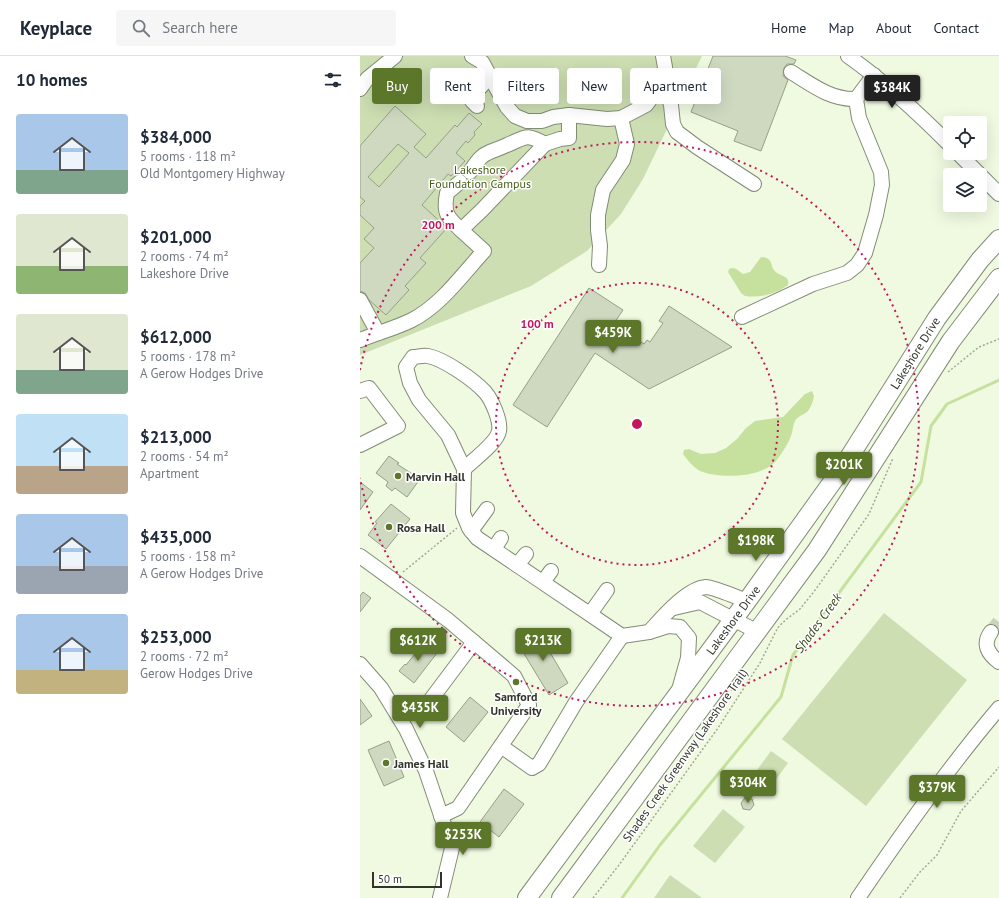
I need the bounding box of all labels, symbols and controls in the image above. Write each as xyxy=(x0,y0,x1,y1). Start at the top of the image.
search box xyxy=(116,10,396,46)
text: Keyplace xyxy=(20,16,92,40)
icon: search xyxy=(130,17,152,39)
text: Search here xyxy=(162,18,238,37)
text: Home xyxy=(771,19,806,37)
text: Map xyxy=(828,19,854,37)
text: About xyxy=(876,19,912,37)
text: Contact xyxy=(934,19,979,37)
chip: Buy xyxy=(372,68,422,104)
chip: Rent xyxy=(430,68,485,104)
chip: Filters xyxy=(493,68,559,104)
chip: New xyxy=(567,68,622,104)
chip: Apartment xyxy=(630,68,721,104)
text: 10 homes xyxy=(16,69,87,91)
icon: filters xyxy=(322,69,344,91)
pin: $384K xyxy=(864,75,920,109)
text: $384K xyxy=(873,79,911,96)
map controls xyxy=(943,116,987,212)
button: locate xyxy=(943,116,987,160)
text: $384,000 xyxy=(140,126,212,148)
icon: home xyxy=(48,130,96,178)
text: 5 rooms · 118 m² xyxy=(140,148,236,165)
park label: Lakeshore Foundation Campus xyxy=(429,162,531,191)
text: Old Montgomery Highway xyxy=(140,165,285,182)
button: layers xyxy=(943,168,987,212)
text: 200 m xyxy=(421,217,455,232)
text: $201,000 xyxy=(140,226,212,248)
icon: home xyxy=(48,230,96,278)
text: 2 rooms · 74 m² xyxy=(140,248,229,265)
text: Lakeshore Drive xyxy=(140,265,229,282)
street label: Lakeshore Drive xyxy=(887,314,943,392)
text: 100 m xyxy=(520,316,554,331)
pin: $459K xyxy=(585,320,641,354)
text: $459K xyxy=(594,324,632,341)
text: $612,000 xyxy=(140,326,212,348)
icon: home xyxy=(48,330,96,378)
text: 5 rooms · 178 m² xyxy=(140,348,236,365)
text: A Gerow Hodges Drive xyxy=(140,365,263,382)
centre of rings xyxy=(630,417,644,431)
text: $213,000 xyxy=(140,426,212,448)
icon: home xyxy=(48,430,96,478)
text: 2 rooms · 54 m² xyxy=(140,448,229,465)
pin: $201K xyxy=(816,452,872,486)
text: $201K xyxy=(825,456,863,473)
text: Apartment xyxy=(140,465,199,482)
place label: Marvin Hall xyxy=(406,469,466,484)
marker: Marvin Hall xyxy=(393,471,403,481)
place label: Rosa Hall xyxy=(397,520,445,535)
marker: Rosa Hall xyxy=(384,522,394,532)
text: $435,000 xyxy=(140,526,212,548)
pin: $198K xyxy=(728,528,784,562)
icon: home xyxy=(48,530,96,578)
text: $198K xyxy=(737,532,775,549)
text: 5 rooms · 158 m² xyxy=(140,548,236,565)
text: A Gerow Hodges Drive xyxy=(140,565,263,582)
street label: Lakeshore Drive xyxy=(703,582,763,658)
water label: Shades Creek xyxy=(791,589,846,656)
text: $253,000 xyxy=(140,626,212,648)
pin: $612K xyxy=(390,628,446,662)
pin: $213K xyxy=(515,628,571,662)
icon: home xyxy=(48,630,96,678)
text: $612K xyxy=(399,632,437,649)
text: $213K xyxy=(524,632,562,649)
text: 2 rooms · 72 m² xyxy=(140,648,229,665)
text: Gerow Hodges Drive xyxy=(140,665,253,682)
street label: Shades Creek Greenway (Lakeshore Trail) xyxy=(619,666,751,844)
marker: Samford University xyxy=(511,677,521,687)
place label: Samford University xyxy=(490,689,542,718)
pin: $435K xyxy=(392,695,448,729)
text: $435K xyxy=(401,699,439,716)
place label: James Hall xyxy=(393,756,449,771)
marker: James Hall xyxy=(381,758,391,768)
pin: $304K xyxy=(720,770,776,804)
text: $304K xyxy=(729,774,767,791)
pin: $379K xyxy=(909,775,965,809)
text: $379K xyxy=(918,779,956,796)
pin: $253K xyxy=(435,822,491,856)
text: $253K xyxy=(444,826,482,843)
scale bar xyxy=(372,870,442,889)
text: 50 m xyxy=(378,872,402,886)

